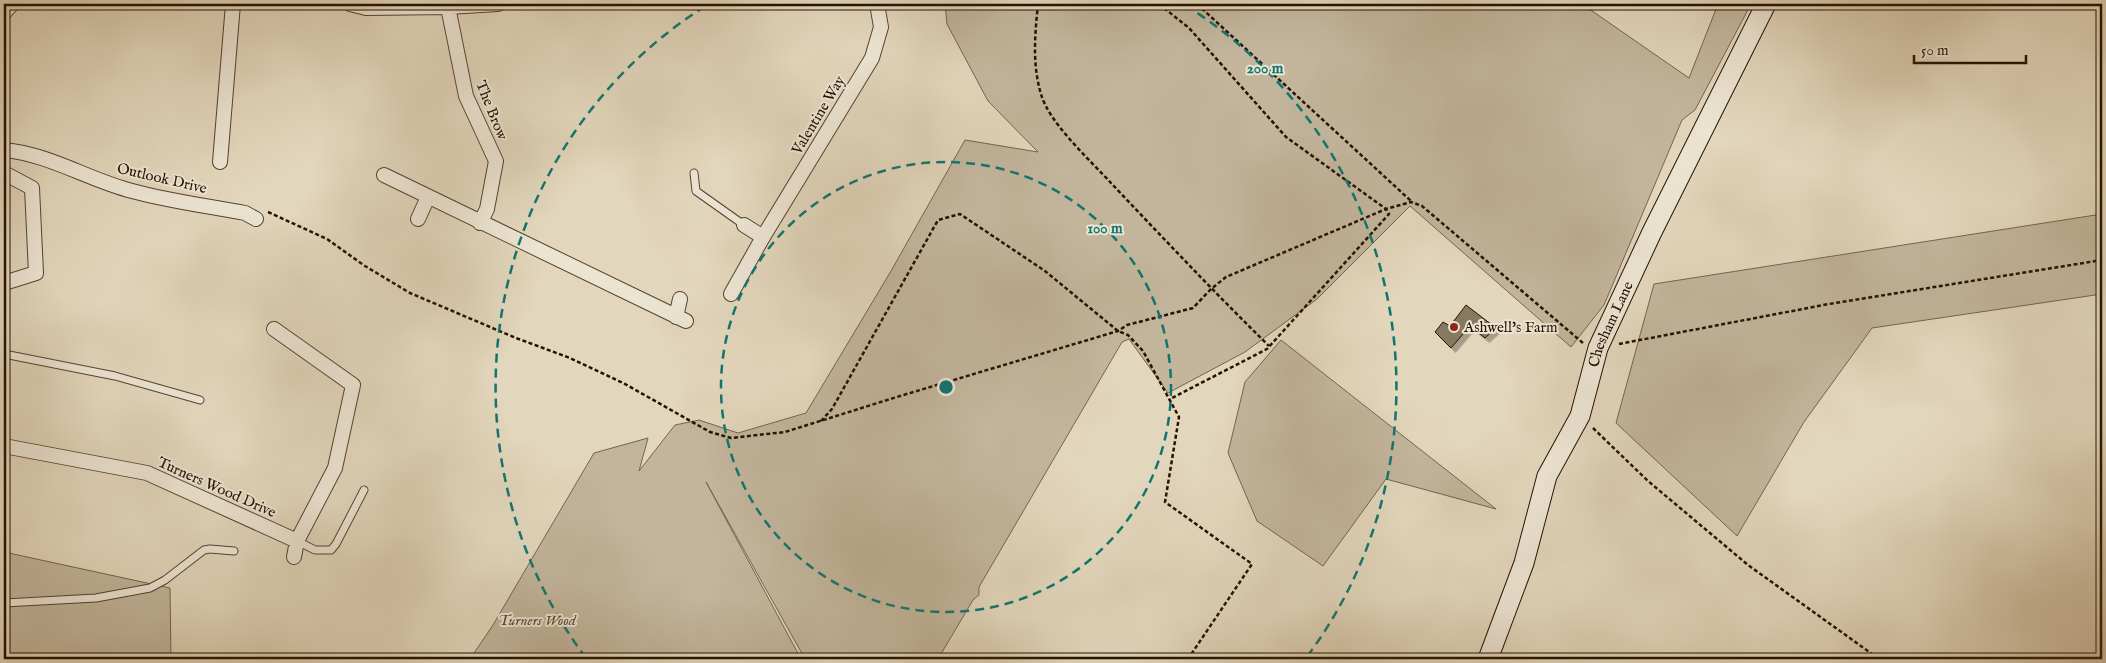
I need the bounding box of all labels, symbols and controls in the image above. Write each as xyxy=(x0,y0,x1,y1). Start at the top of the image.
scale bar xyxy=(1914,32,2026,64)
text: 50 m xyxy=(1921,41,1949,60)
text: 200 m xyxy=(1247,59,1284,78)
street label: Valentine Way xyxy=(787,72,850,159)
street label: The Brow xyxy=(471,78,512,144)
street label: Outlook Drive xyxy=(115,159,209,198)
text: 100 m xyxy=(1087,219,1123,238)
street label: Chesham Lane xyxy=(1584,278,1638,369)
place label: Ashwell's Farm xyxy=(1463,318,1558,337)
marker: Ashwell's Farm xyxy=(1448,321,1460,333)
centre of rings xyxy=(937,378,955,396)
street label: Turners Wood Drive xyxy=(155,453,279,522)
park label: Turners Wood xyxy=(498,611,577,630)

